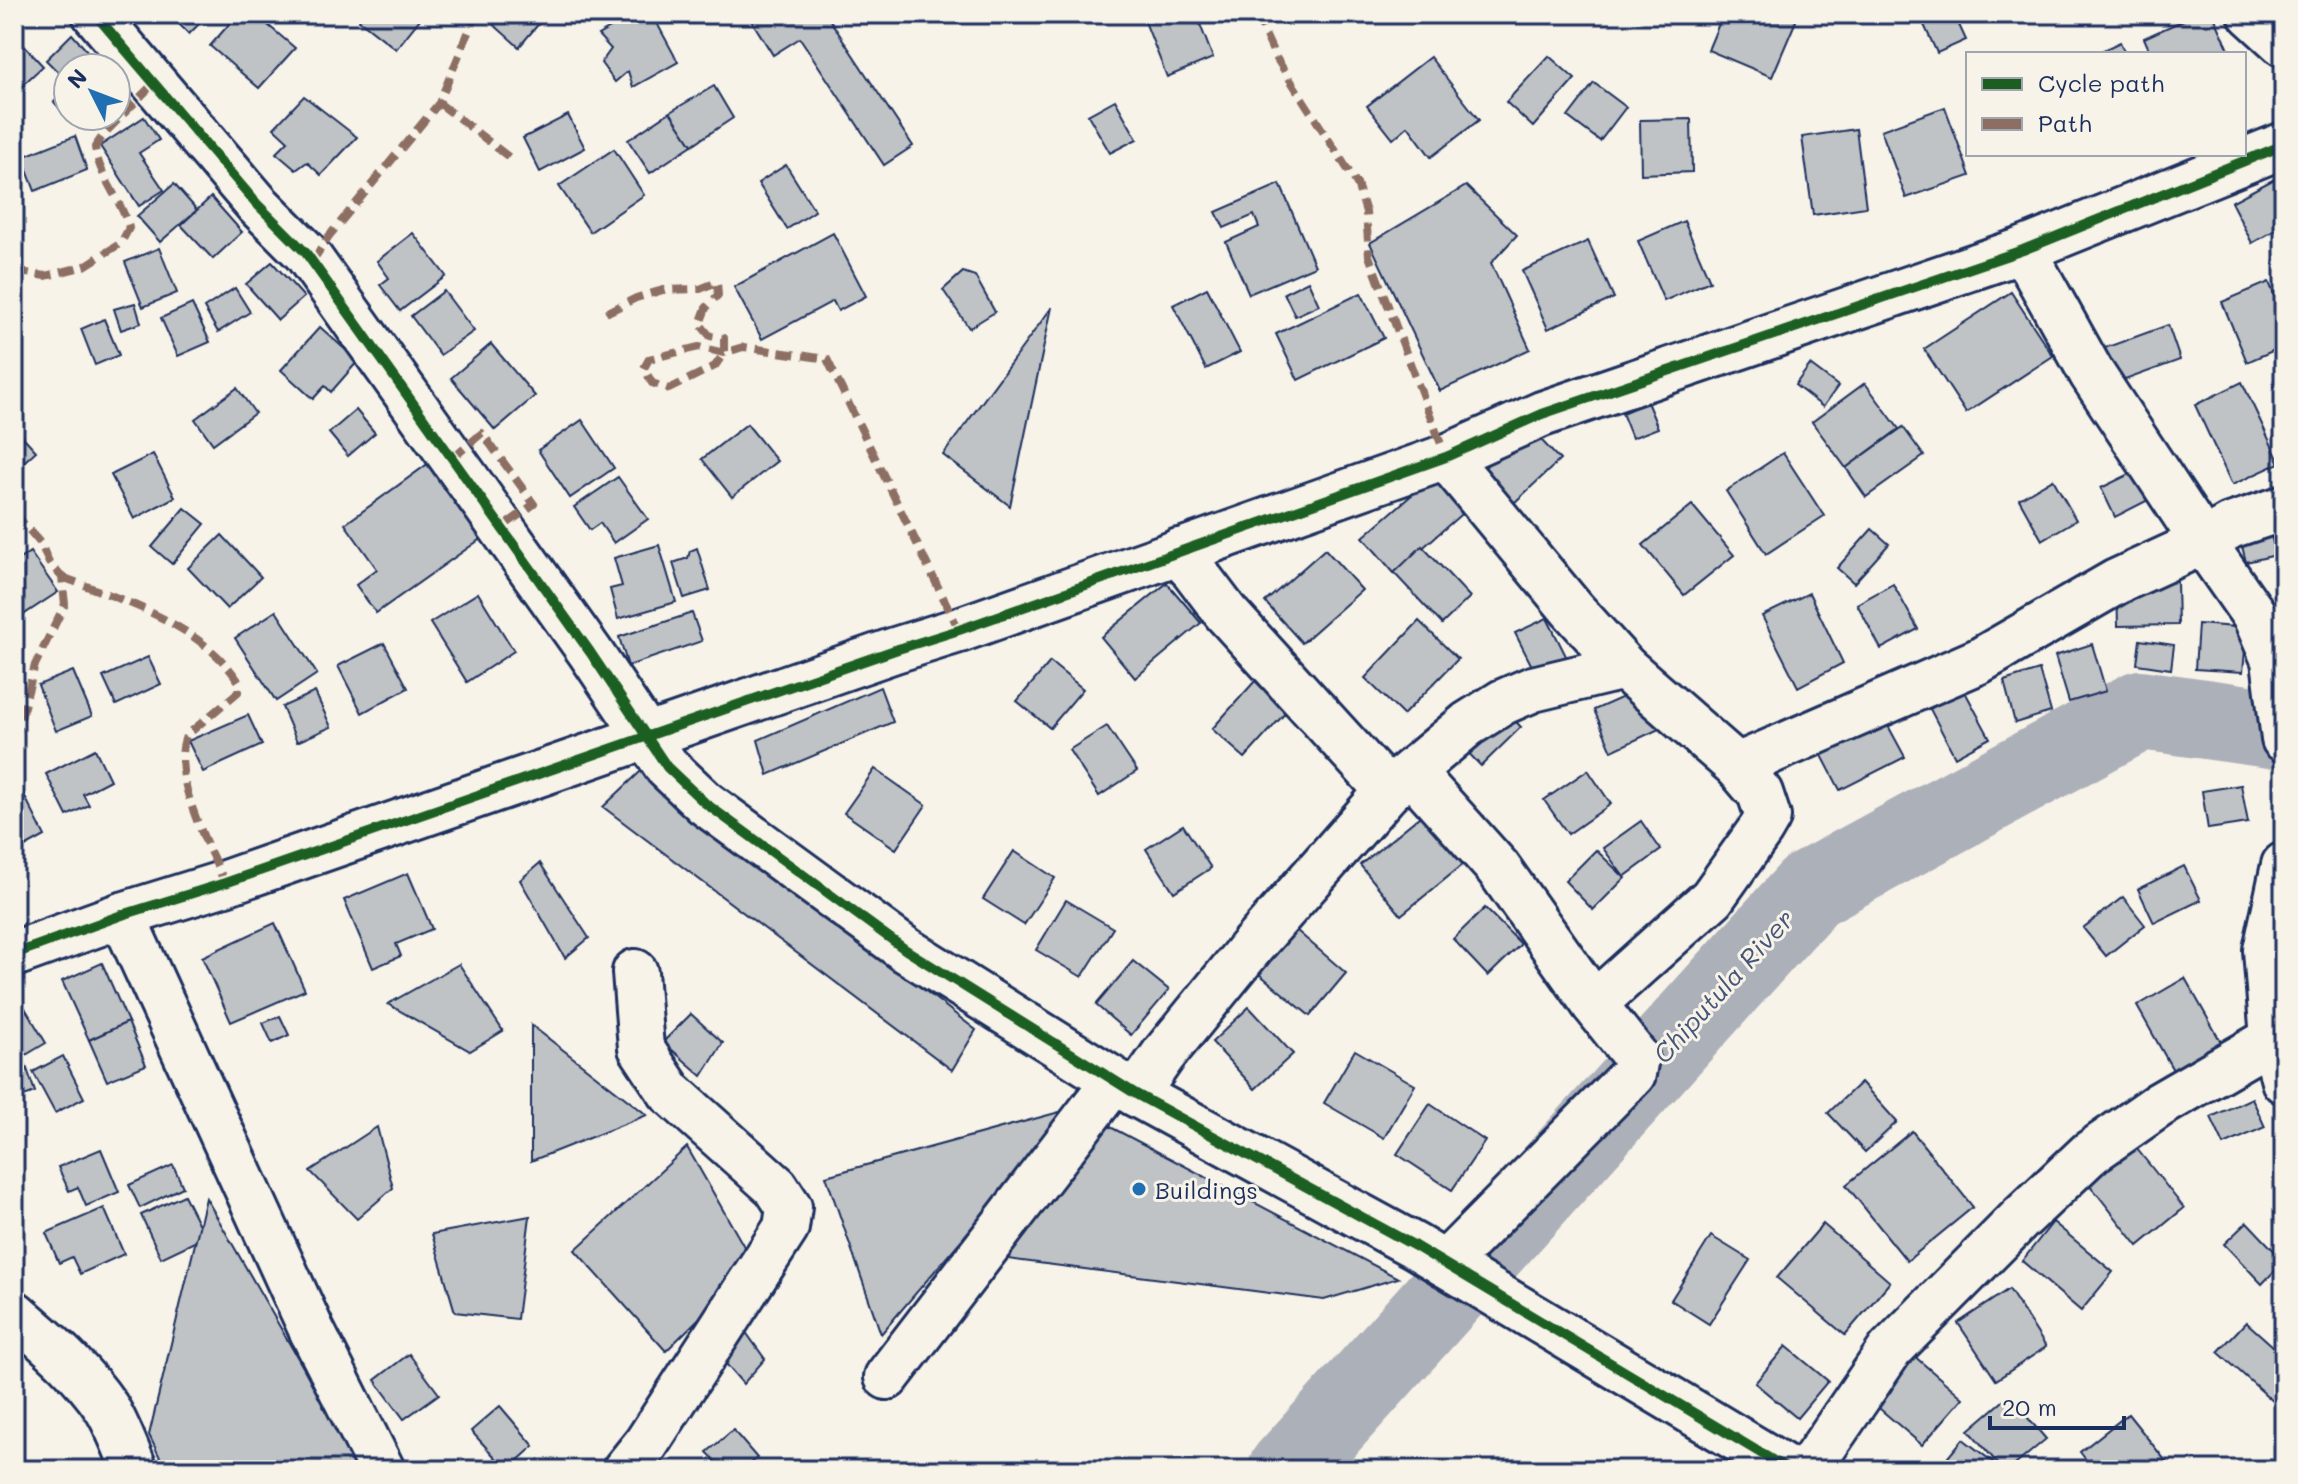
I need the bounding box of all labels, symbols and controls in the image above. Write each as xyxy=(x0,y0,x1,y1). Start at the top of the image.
north arrow xyxy=(52,52,132,132)
legend xyxy=(1966,52,2246,156)
text: N xyxy=(60,62,93,94)
text: Cycle path xyxy=(2038,67,2164,98)
text: Path xyxy=(2038,107,2092,138)
water label: Chiputula River xyxy=(1645,902,1801,1070)
place label: Buildings xyxy=(1155,1174,1258,1205)
marker: Buildings xyxy=(1130,1180,1148,1198)
scale bar xyxy=(1990,1380,2124,1430)
text: 20 m xyxy=(2002,1391,2057,1422)

